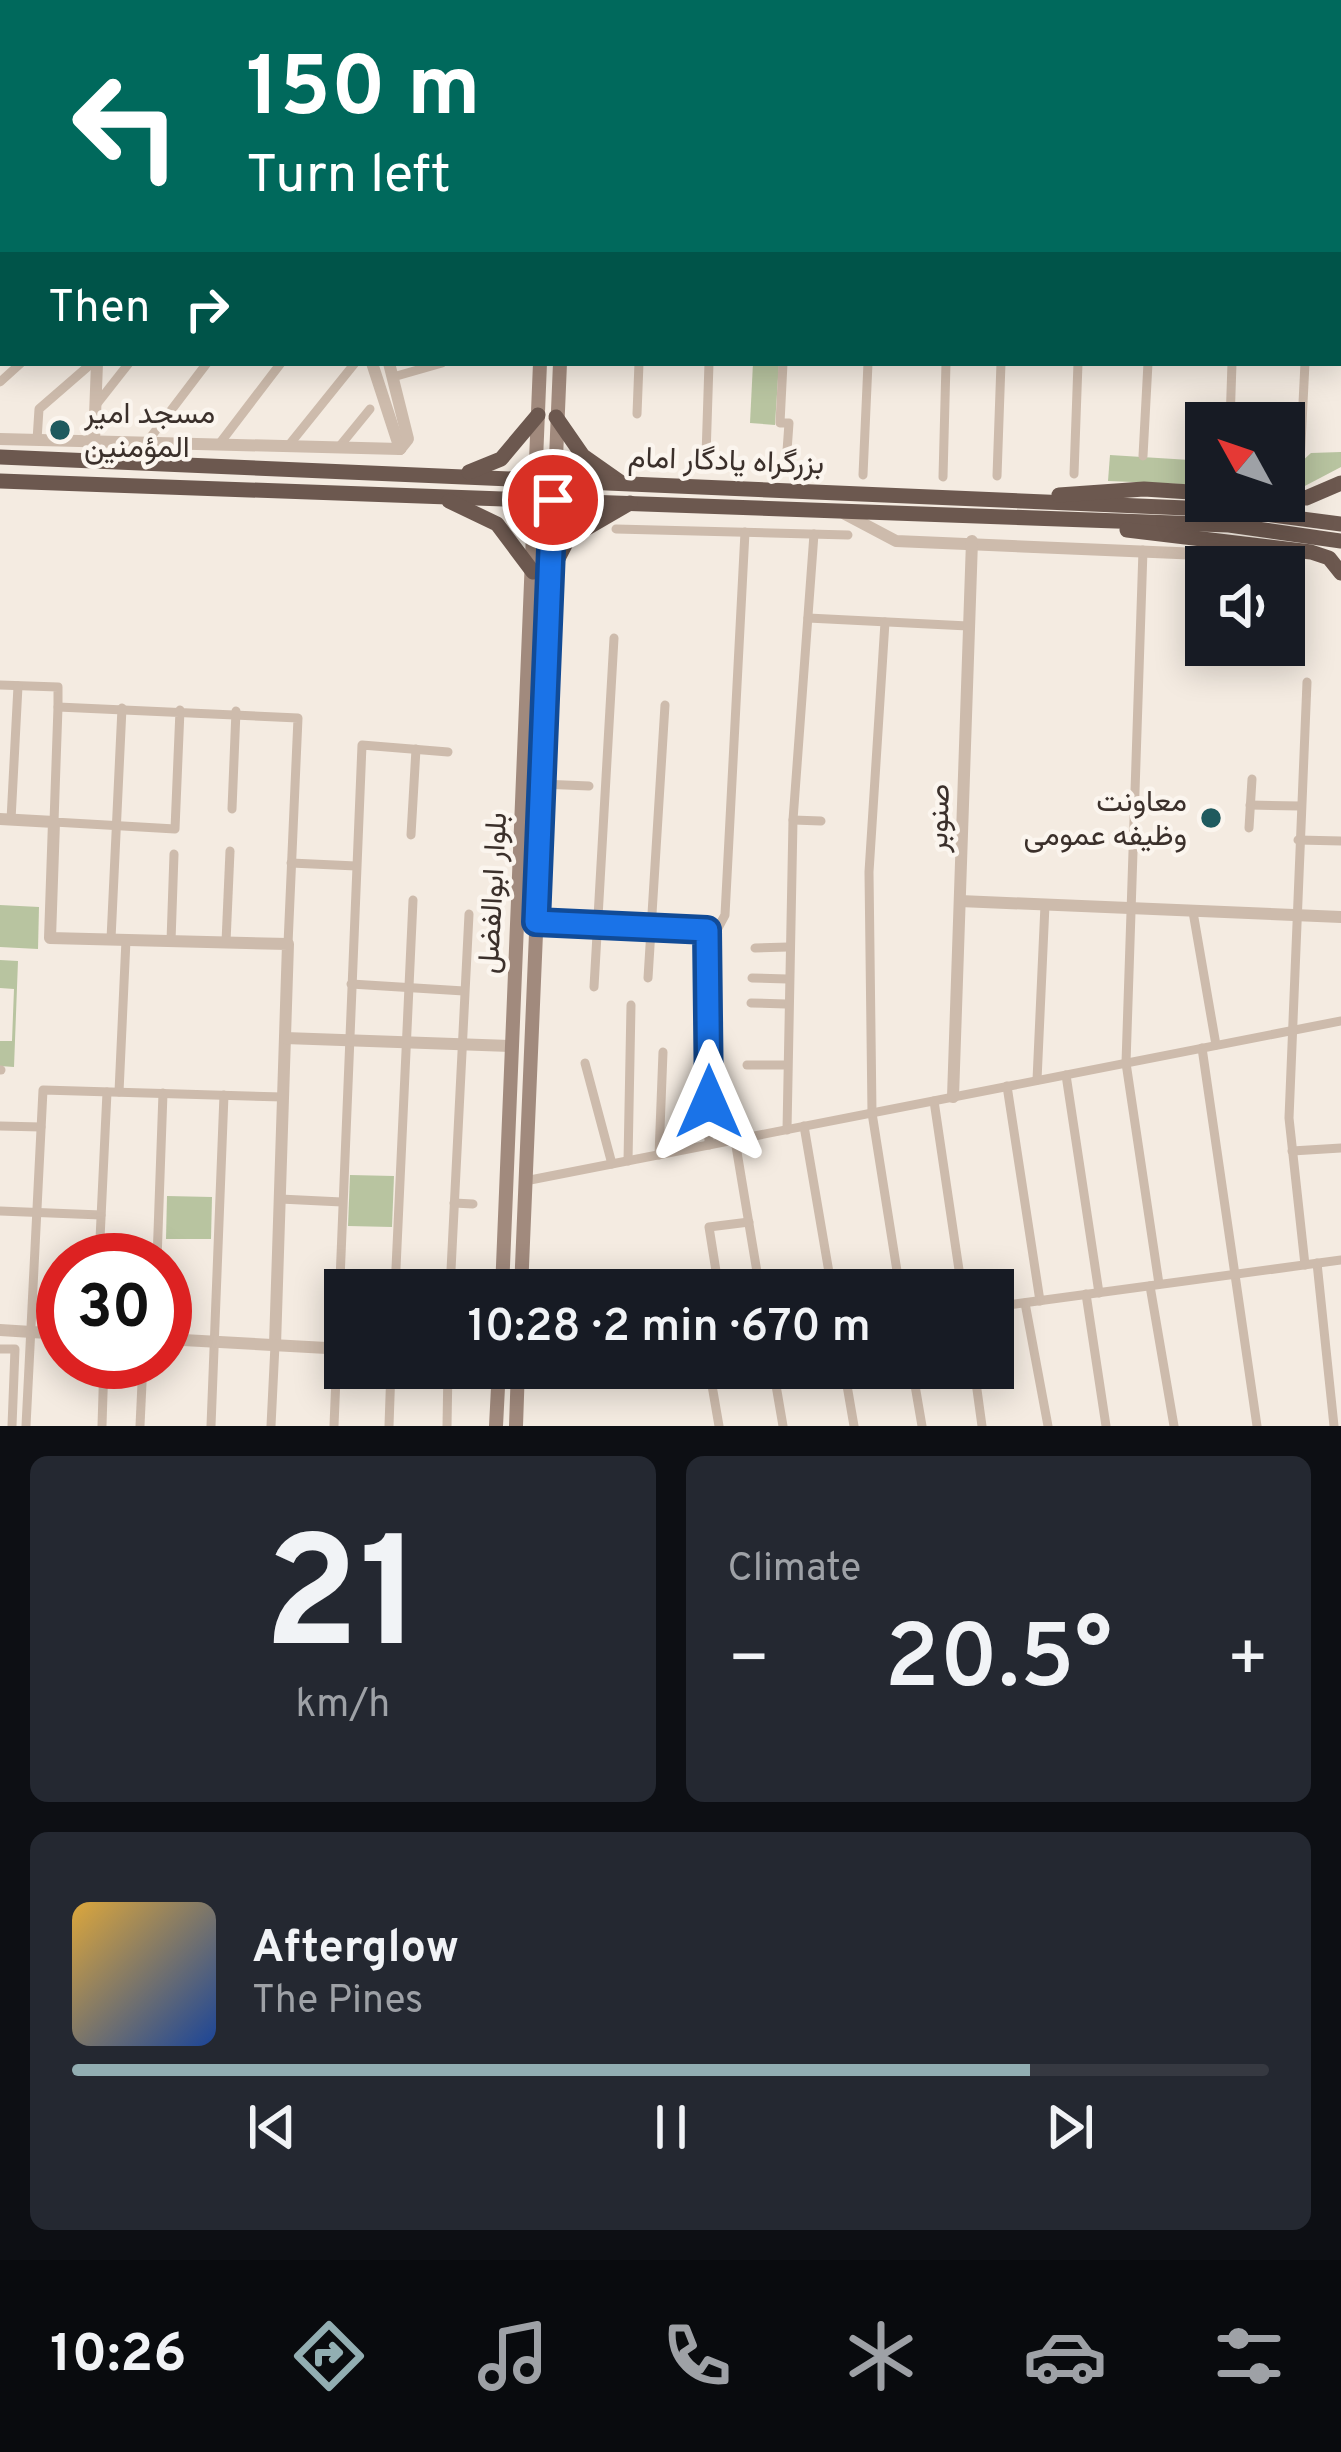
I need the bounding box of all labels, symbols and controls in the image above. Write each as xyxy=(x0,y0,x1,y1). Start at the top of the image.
text: 150 m xyxy=(246,39,481,145)
icon: left xyxy=(48,48,204,204)
text: Turn left xyxy=(246,143,451,212)
icon: right xyxy=(174,276,240,342)
text: Then xyxy=(48,281,150,338)
place label: مسجد امیر المؤمنین xyxy=(83,397,215,468)
north arrow xyxy=(1185,402,1305,522)
map controls xyxy=(1185,402,1305,666)
marker: مسجد امیر المؤمنین xyxy=(47,417,73,443)
street label: بزرگراه یادگار امام xyxy=(627,441,825,484)
pin xyxy=(502,449,604,551)
icon: arrive xyxy=(520,467,586,533)
button: sound xyxy=(1185,546,1305,666)
street label: صنوبر xyxy=(921,783,960,854)
place label: معاونت وظیفه عمومی xyxy=(1023,785,1187,856)
marker: معاونت وظیفه عمومی xyxy=(1198,805,1224,831)
street label: بلوار ابوالفضل xyxy=(472,811,517,975)
position arrow xyxy=(646,1039,772,1165)
speed limit sign: 30 xyxy=(36,1233,192,1389)
text: 10:28 · 2 min · 670 m xyxy=(467,1300,871,1357)
text: 21 xyxy=(264,1505,422,1703)
text: Climate xyxy=(728,1546,861,1595)
text: 20.5° xyxy=(884,1606,1112,1719)
text: − xyxy=(728,1621,770,1704)
text: + xyxy=(1226,1621,1269,1704)
text: km/h xyxy=(295,1682,390,1731)
text: Afterglow xyxy=(252,1921,459,1978)
text: The Pines xyxy=(252,1978,423,2027)
icon: previous xyxy=(239,2094,305,2160)
icon: pause xyxy=(638,2094,704,2160)
icon: next xyxy=(1037,2094,1103,2160)
icon: directions xyxy=(287,2314,371,2398)
icon: music xyxy=(471,2314,555,2398)
icon: phone xyxy=(655,2314,739,2398)
icon: climate xyxy=(839,2314,923,2398)
icon: car xyxy=(1023,2314,1107,2398)
icon: filters xyxy=(1207,2314,1291,2398)
text: 10:26 xyxy=(50,2322,186,2391)

